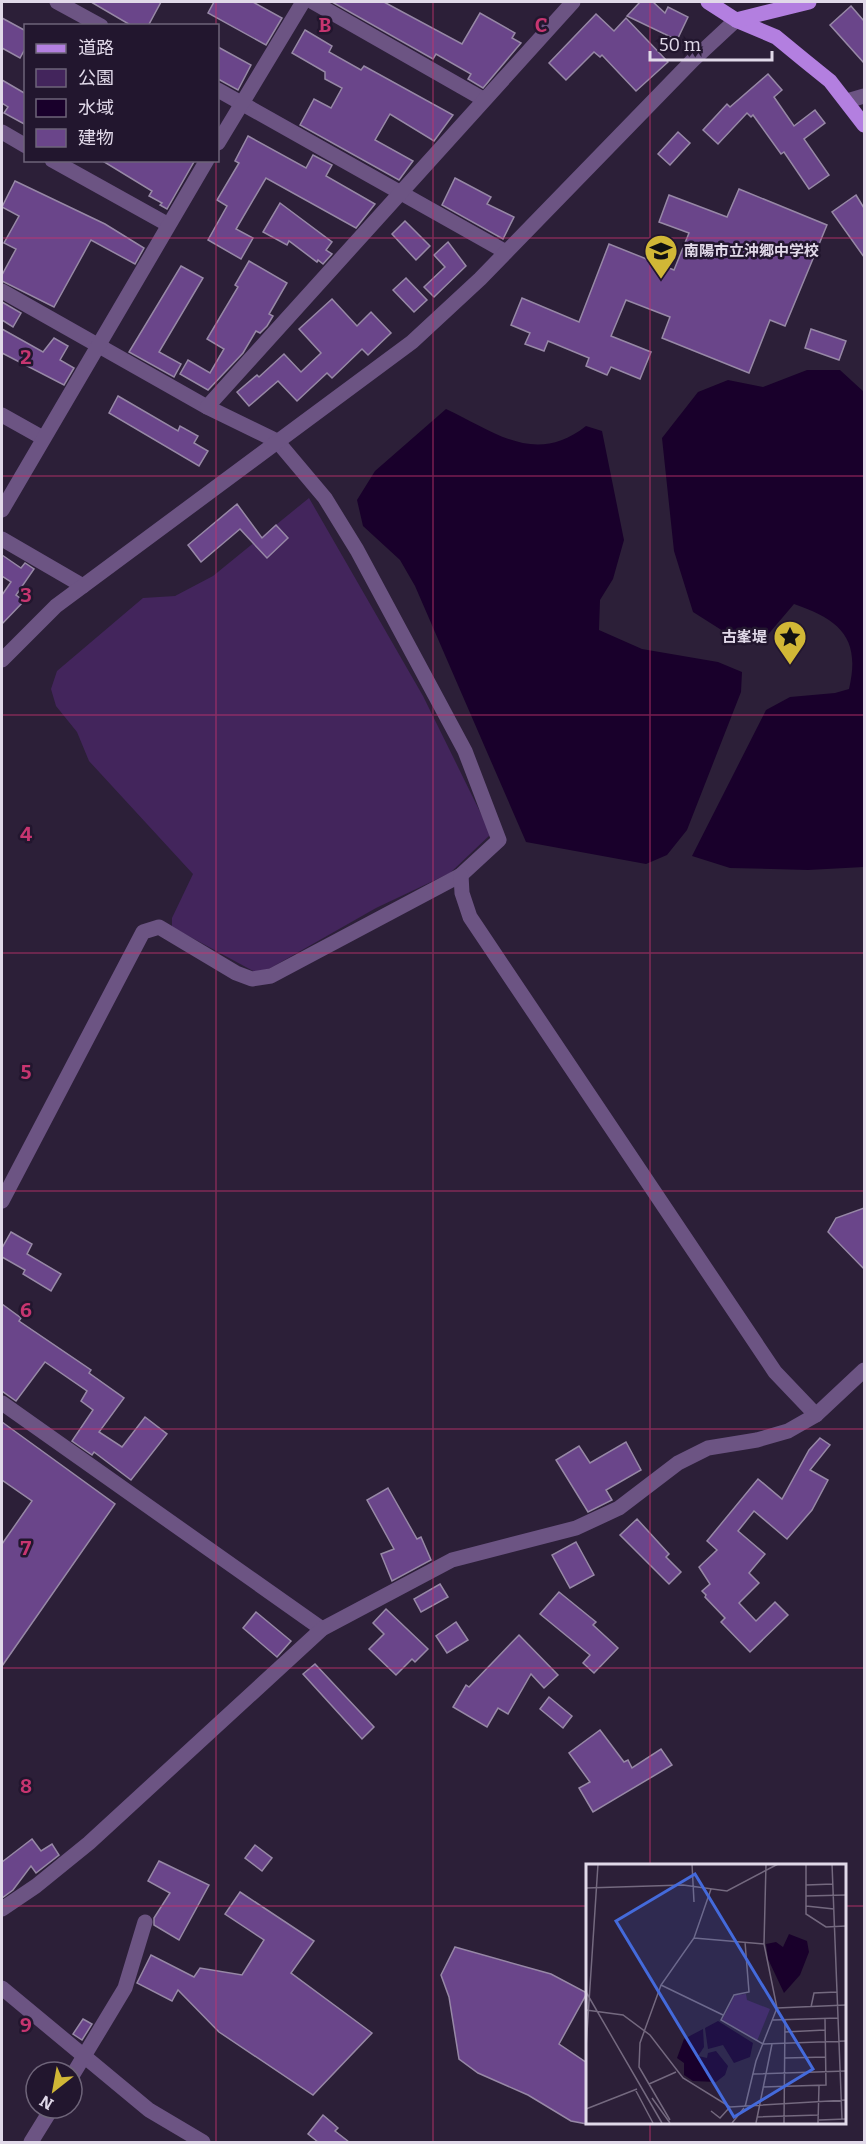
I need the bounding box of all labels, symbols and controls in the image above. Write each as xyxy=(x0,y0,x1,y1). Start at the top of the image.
text: B xyxy=(319,13,332,37)
text: C xyxy=(535,13,547,37)
legend xyxy=(24,24,219,162)
scale bar xyxy=(650,24,772,62)
text: 50 m xyxy=(659,34,701,56)
text: 道路 xyxy=(78,37,114,59)
text: 公園 xyxy=(78,67,114,89)
text: 水域 xyxy=(78,97,114,119)
text: 建物 xyxy=(78,127,114,149)
school or university icon: 南陽市立沖郷中学校 xyxy=(643,233,679,280)
place label: 南陽市立沖郷中学校 xyxy=(684,242,819,260)
text: 2 xyxy=(20,345,32,369)
text: 3 xyxy=(20,583,32,607)
place icon: 古峯堤 xyxy=(772,619,808,666)
place label: 古峯堤 xyxy=(722,628,767,646)
text: 4 xyxy=(20,822,32,846)
text: 5 xyxy=(21,1060,32,1084)
text: 6 xyxy=(20,1298,32,1322)
text: 7 xyxy=(21,1536,32,1560)
text: 8 xyxy=(20,1774,32,1798)
inset map xyxy=(586,1864,845,2123)
text: 9 xyxy=(20,2013,32,2037)
north arrow xyxy=(24,2060,84,2120)
text: N xyxy=(36,2091,57,2114)

